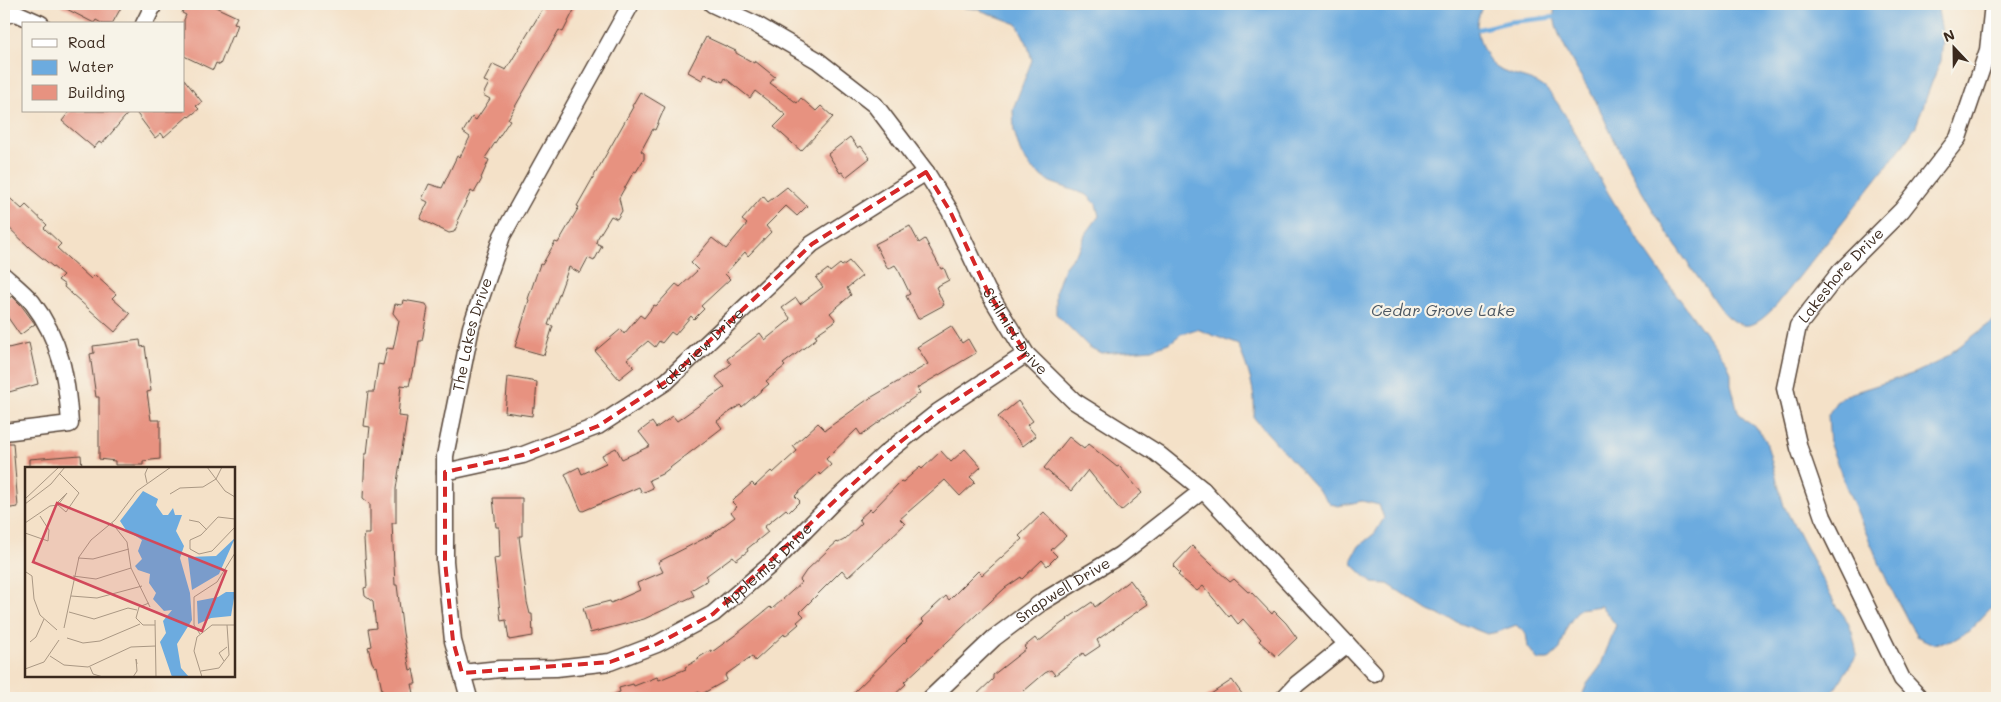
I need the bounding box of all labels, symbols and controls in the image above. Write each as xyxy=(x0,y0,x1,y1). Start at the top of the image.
legend xyxy=(22,22,185,112)
north arrow xyxy=(1928,22,1978,72)
text: N xyxy=(1940,25,1957,46)
text: Road xyxy=(68,32,105,52)
text: Water xyxy=(68,56,114,76)
text: Building xyxy=(68,82,125,102)
street label: Lakeshore Drive xyxy=(1793,223,1888,327)
street label: The Lakes Drive xyxy=(447,275,496,393)
street label: Stillmist Drive xyxy=(979,284,1053,379)
water label: Cedar Grove Lake xyxy=(1371,299,1515,320)
street label: Lakeview Drive xyxy=(653,303,748,394)
inset map xyxy=(25,467,235,677)
street label: Applemist Drive xyxy=(717,518,816,612)
street label: Snapwell Drive xyxy=(1011,552,1114,627)

